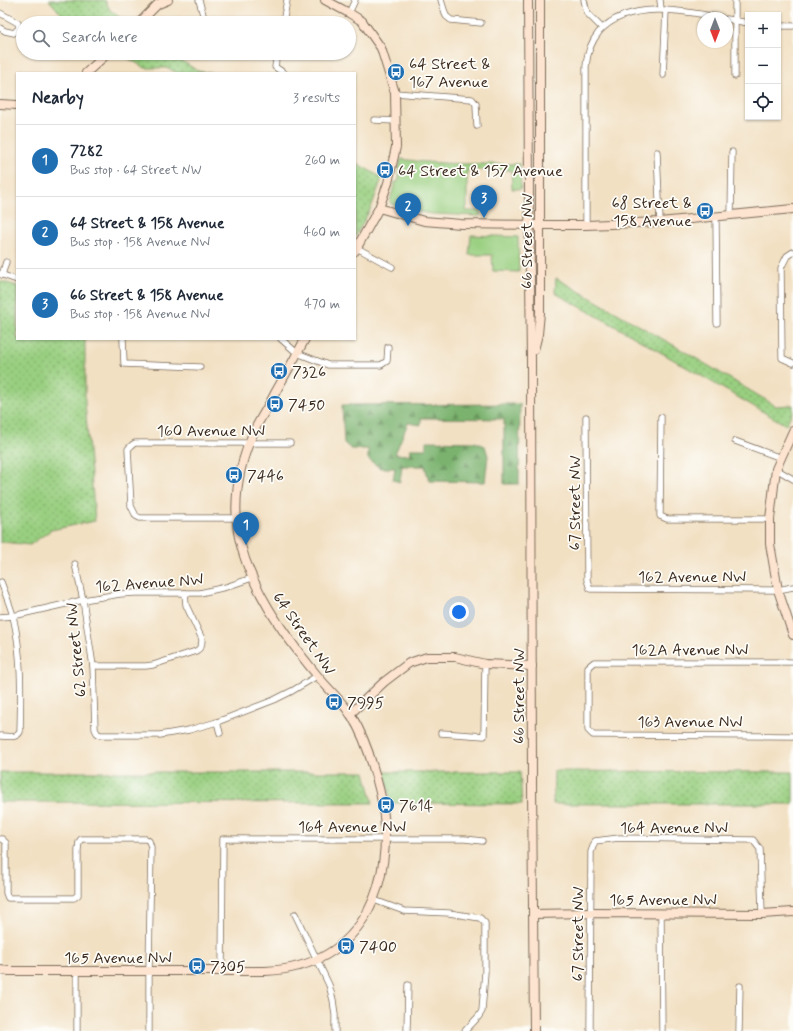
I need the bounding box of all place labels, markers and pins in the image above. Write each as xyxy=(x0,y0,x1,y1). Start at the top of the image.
place label: 64 Street & 167 Avenue xyxy=(409,54,491,93)
bus stop icon: 64 Street & 167 Avenue xyxy=(386,62,406,82)
bus stop icon: 64 Street & 157 Avenue xyxy=(375,160,395,180)
place label: 64 Street & 157 Avenue xyxy=(398,161,563,182)
pin: 3 xyxy=(471,185,497,218)
pin: 2 xyxy=(395,193,421,226)
place label: 68 Street & 158 Avenue xyxy=(611,193,692,232)
bus stop icon: 68 Street & 158 Avenue xyxy=(695,201,715,221)
bus stop icon: 7326 xyxy=(269,361,289,381)
place label: 7326 xyxy=(292,362,326,383)
bus stop icon: 7450 xyxy=(265,394,285,414)
place label: 7450 xyxy=(288,395,325,416)
bus stop icon: 7446 xyxy=(224,465,244,485)
place label: 7446 xyxy=(247,466,284,487)
pin: 1 xyxy=(233,512,259,545)
bus stop icon: 7995 xyxy=(324,692,344,712)
place label: 7995 xyxy=(347,693,384,714)
bus stop icon: 7614 xyxy=(376,795,396,815)
place label: 7614 xyxy=(399,796,433,817)
bus stop icon: 7400 xyxy=(336,936,356,956)
place label: 7400 xyxy=(359,937,397,958)
bus stop icon: 7305 xyxy=(187,956,207,976)
place label: 7305 xyxy=(210,957,246,978)

